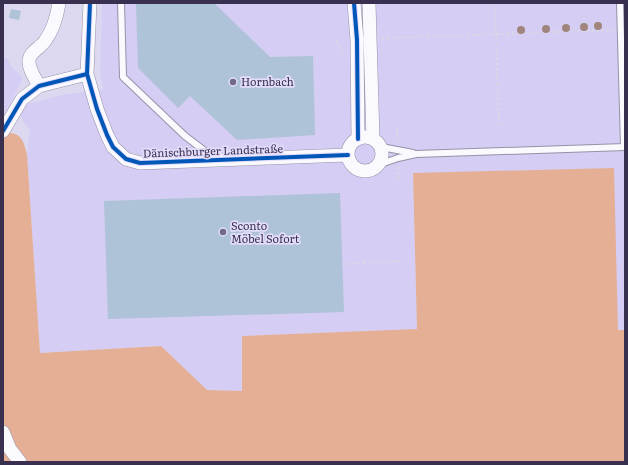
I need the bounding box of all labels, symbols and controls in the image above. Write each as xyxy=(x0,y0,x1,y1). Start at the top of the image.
place label: Hornbach xyxy=(241,73,294,89)
marker: Hornbach xyxy=(228,77,238,87)
street label: Dänischburger Landstraße xyxy=(143,140,284,160)
place label: Sconto Möbel Sofort xyxy=(231,217,300,246)
marker: Sconto Möbel Sofort xyxy=(218,227,228,237)

